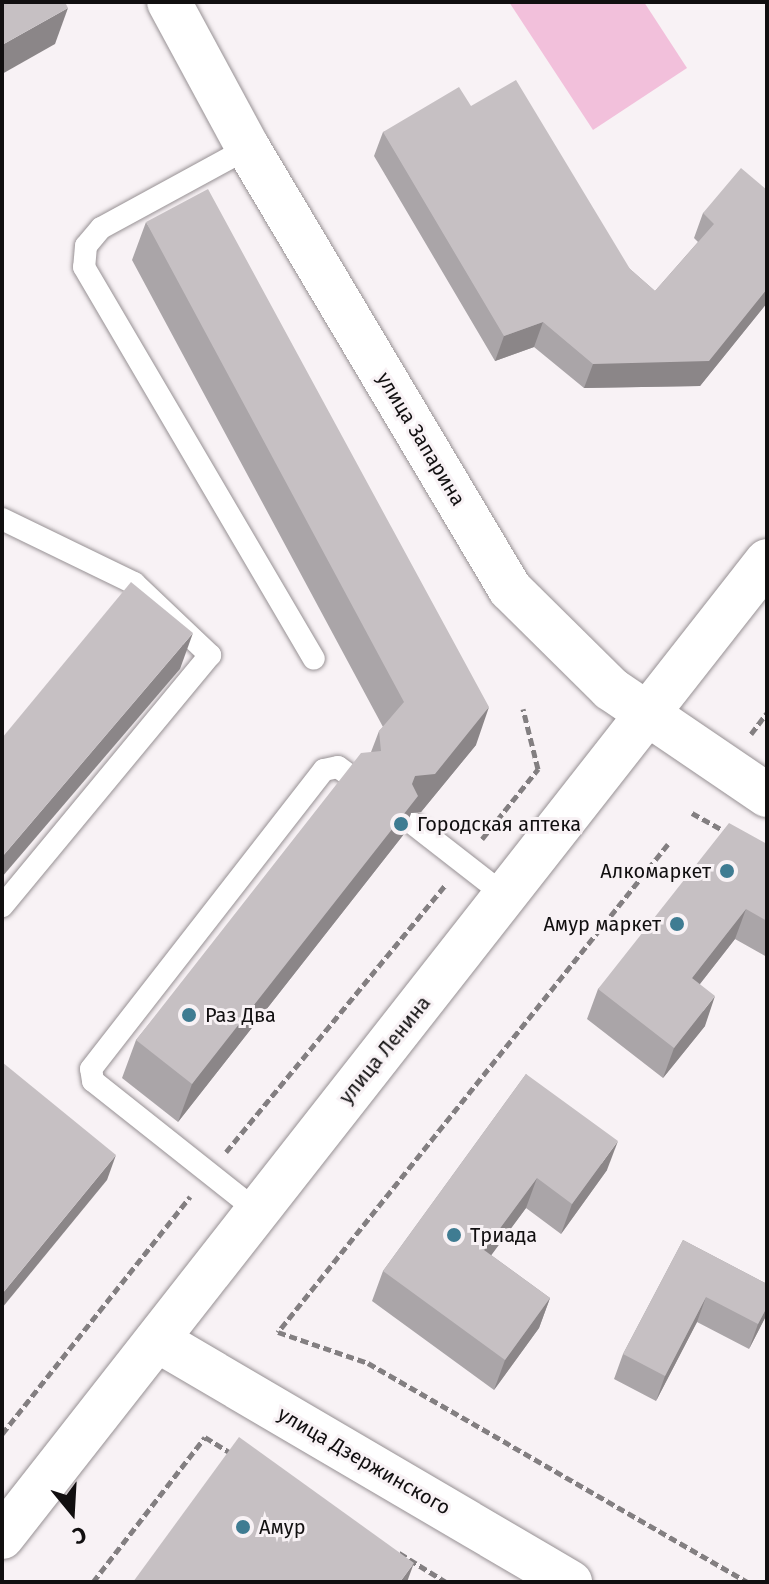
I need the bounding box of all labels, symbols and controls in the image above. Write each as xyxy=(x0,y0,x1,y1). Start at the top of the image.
street label: улица Запарина xyxy=(372,368,470,510)
place label: Городская аптека xyxy=(417,812,581,836)
marker: Городская аптека xyxy=(392,815,410,833)
place label: Алкомаркет xyxy=(600,859,711,883)
marker: Алкомаркет xyxy=(718,862,736,880)
place label: Амур маркет xyxy=(543,912,661,936)
marker: Амур маркет xyxy=(668,915,686,933)
street label: улица Ленина xyxy=(334,991,436,1109)
place label: Раз Два xyxy=(205,1003,276,1027)
marker: Раз Два xyxy=(180,1006,198,1024)
place label: Триада xyxy=(470,1223,537,1247)
marker: Триада xyxy=(445,1226,463,1244)
street label: улица Дзержинского xyxy=(273,1402,455,1520)
north arrow xyxy=(32,1472,112,1552)
place label: Амур xyxy=(259,1515,306,1539)
marker: Амур xyxy=(234,1518,252,1536)
text: С xyxy=(69,1521,90,1550)

